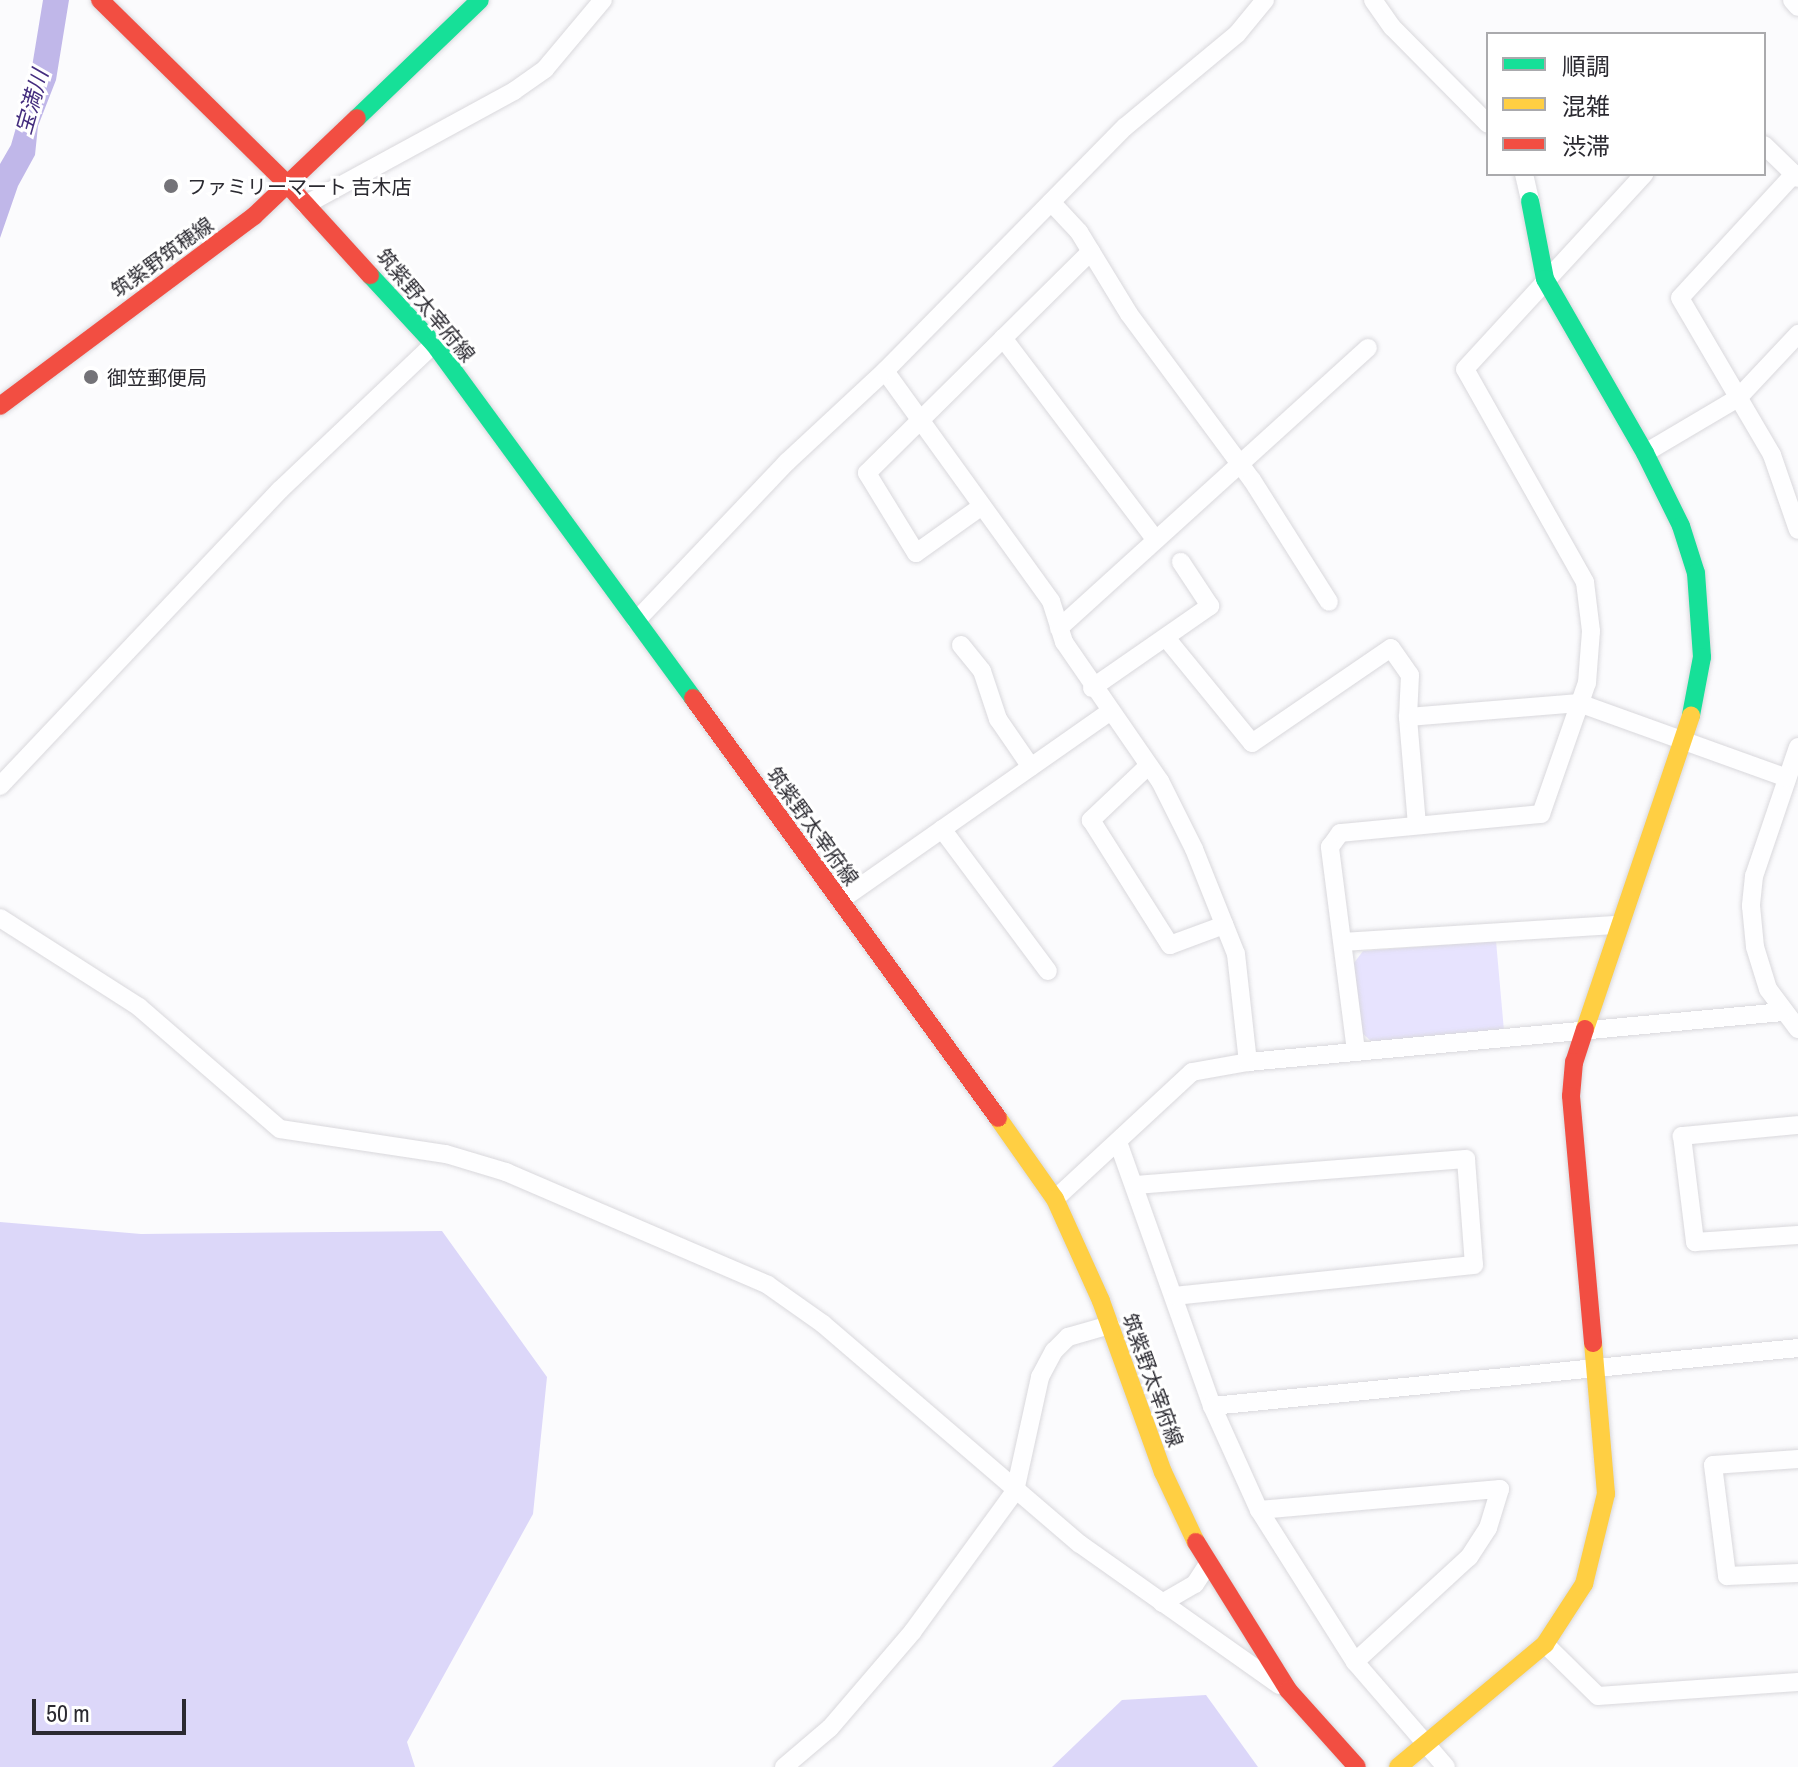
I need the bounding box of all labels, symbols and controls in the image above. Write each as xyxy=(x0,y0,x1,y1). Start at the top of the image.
legend xyxy=(1486,32,1766,176)
text: 順調 xyxy=(1562,50,1610,82)
water label: 宝満川 xyxy=(10,67,54,137)
text: 混雑 xyxy=(1562,90,1610,122)
text: 渋滞 xyxy=(1562,130,1610,162)
place label: ファミリーマート 吉木店 xyxy=(187,174,412,198)
marker: ファミリーマート 吉木店 xyxy=(162,177,180,195)
street label: 筑紫野筑穂線 xyxy=(106,212,218,302)
street label: 筑紫野太宰府線 xyxy=(372,244,480,366)
place label: 御笠郵便局 xyxy=(107,365,207,389)
marker: 御笠郵便局 xyxy=(82,368,100,386)
street label: 筑紫野太宰府線 xyxy=(762,762,864,890)
street label: 筑紫野太宰府線 xyxy=(1118,1310,1188,1450)
scale bar xyxy=(36,1683,190,1733)
text: 50 m xyxy=(46,1697,90,1729)

